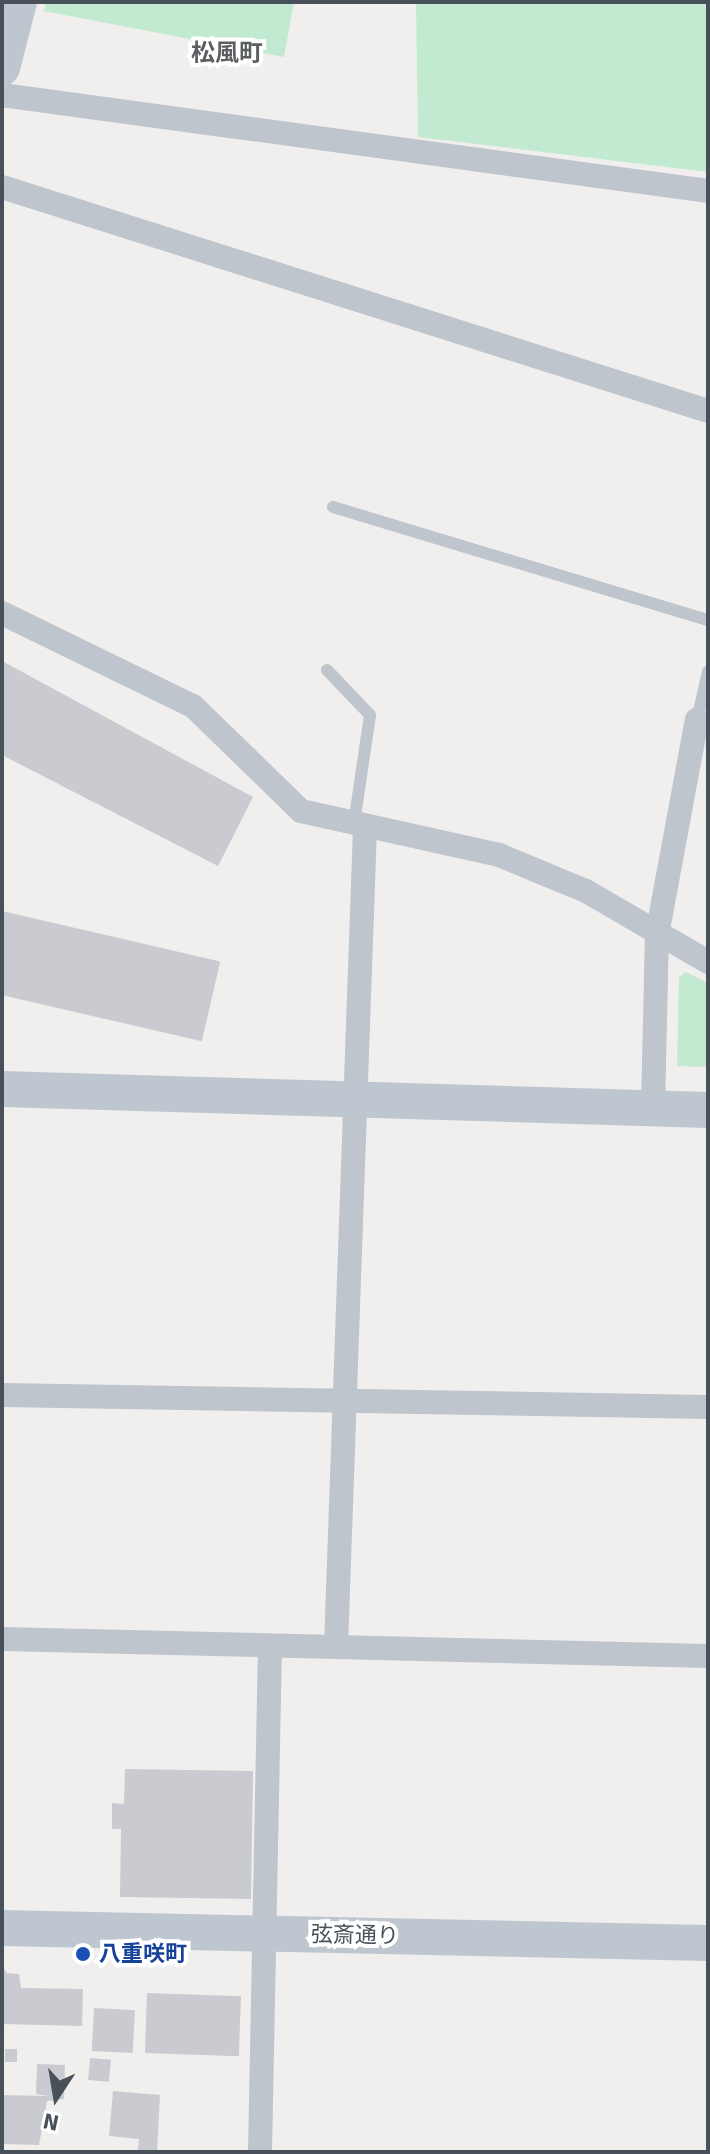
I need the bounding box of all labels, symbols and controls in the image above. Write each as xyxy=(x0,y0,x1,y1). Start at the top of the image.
district label: 松風町 xyxy=(191,40,263,68)
street label: 弦斎通り xyxy=(311,1921,399,1949)
place label: 八重咲町 xyxy=(99,1941,187,1967)
marker: 八重咲町 xyxy=(74,1945,92,1963)
north arrow xyxy=(16,2058,96,2138)
text: N xyxy=(41,2107,61,2137)

